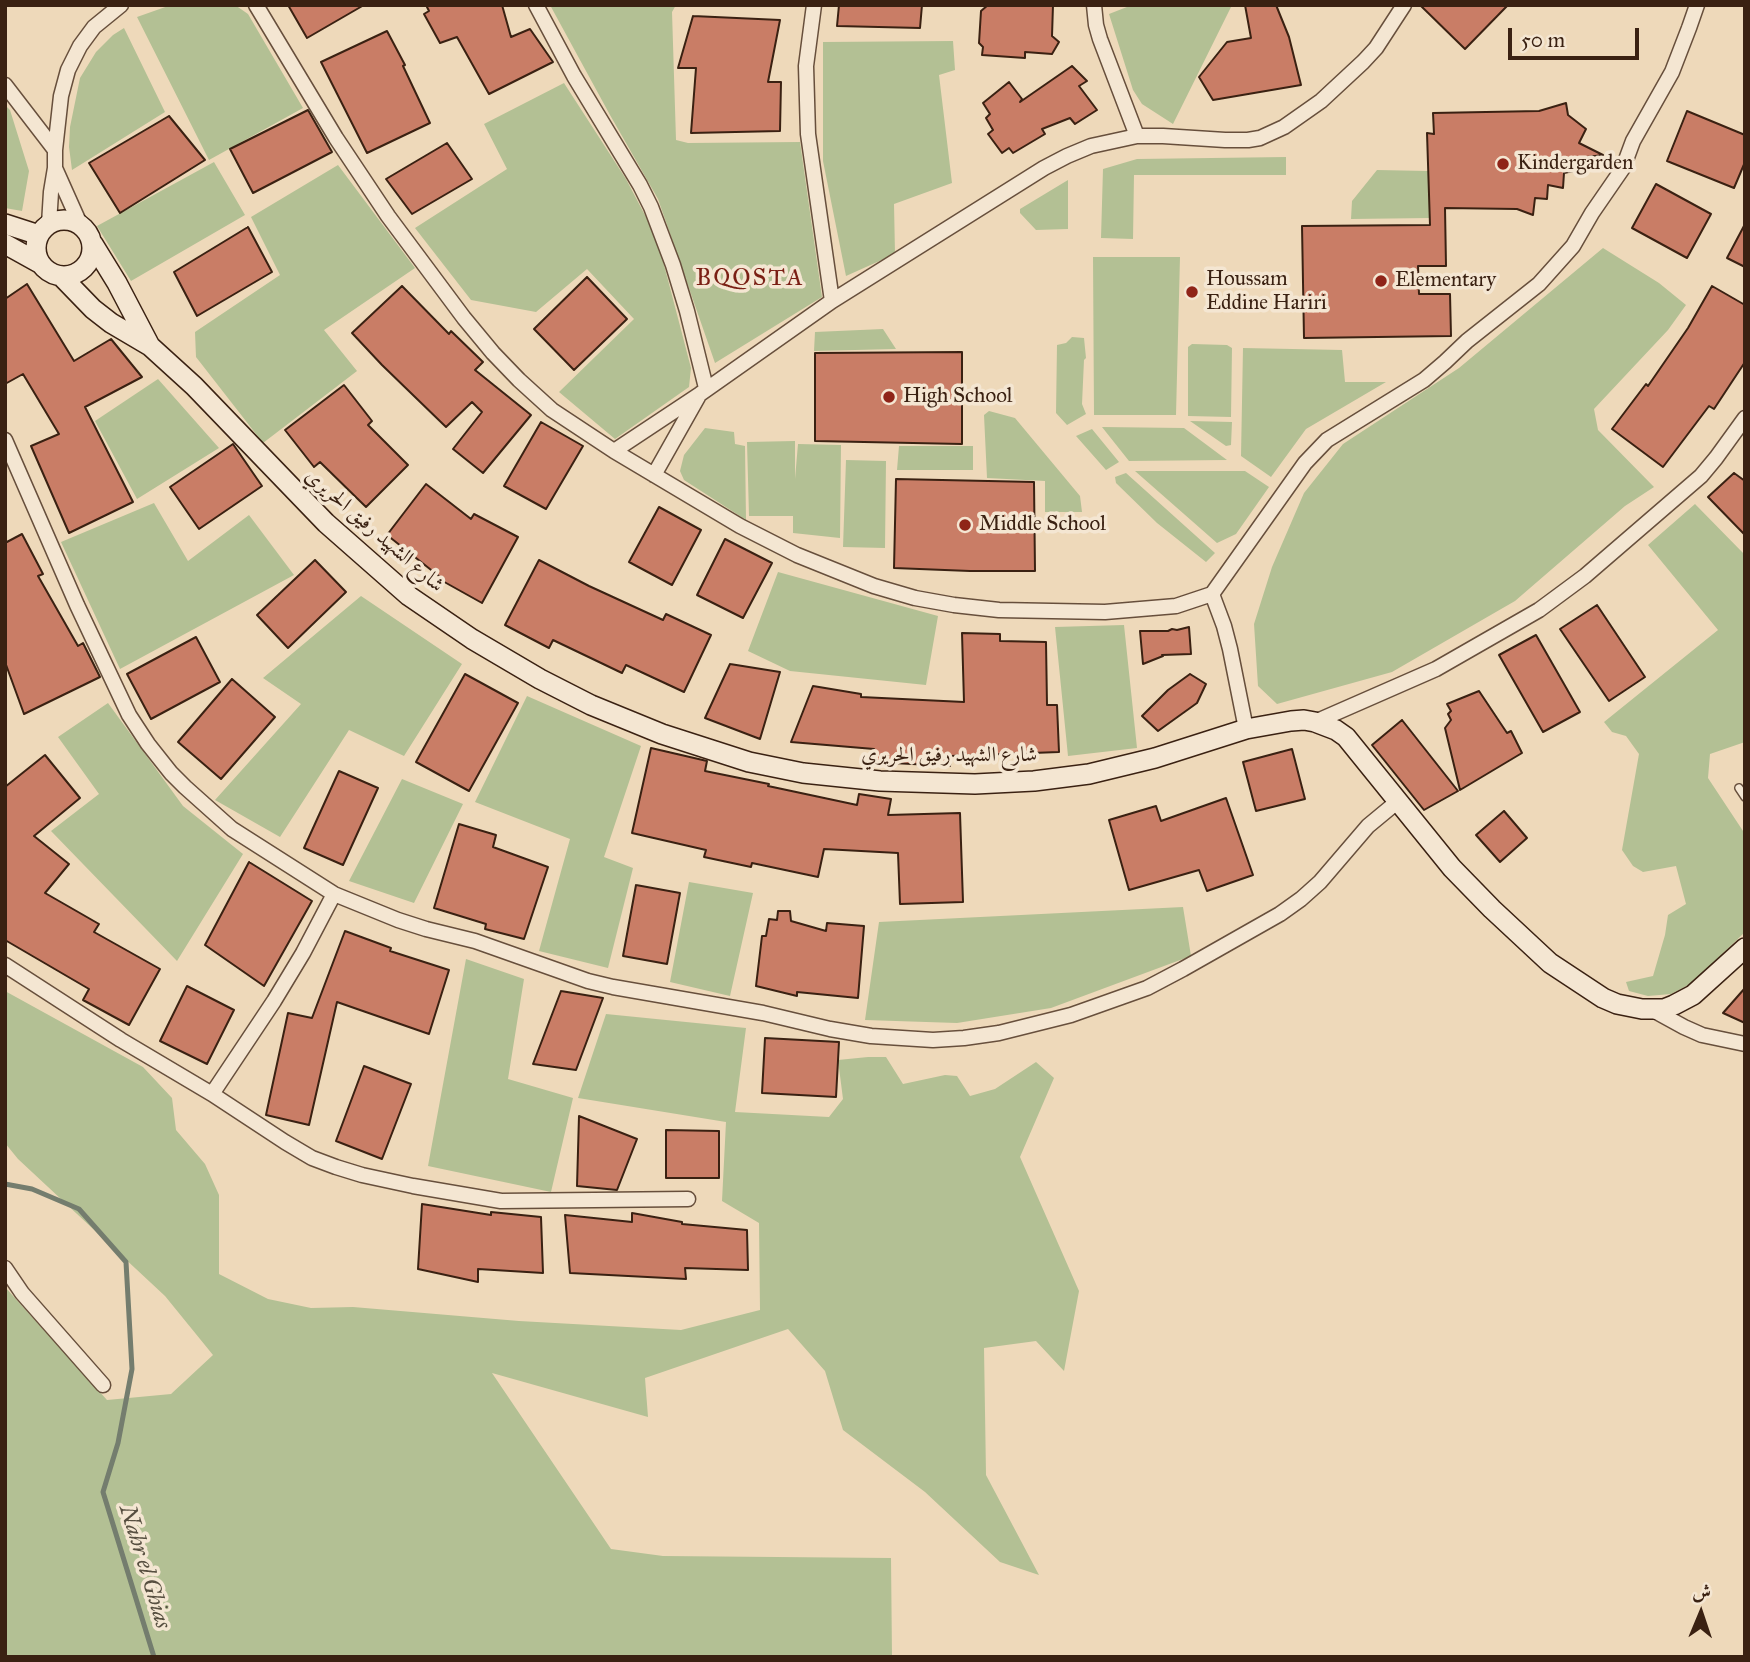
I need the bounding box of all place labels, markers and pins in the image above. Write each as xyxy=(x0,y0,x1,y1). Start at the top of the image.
place label: Kindergarden xyxy=(1517,151,1633,177)
marker: Kindergarden xyxy=(1495,156,1511,172)
place label: Houssam Eddine Hariri xyxy=(1206,267,1327,317)
place label: Elementary xyxy=(1395,268,1496,294)
marker: Elementary xyxy=(1373,273,1389,289)
marker: Houssam Eddine Hariri xyxy=(1184,284,1200,300)
place label: High School xyxy=(903,384,1013,410)
marker: High School xyxy=(881,389,897,405)
place label: Middle School xyxy=(979,512,1106,538)
marker: Middle School xyxy=(957,517,973,533)

